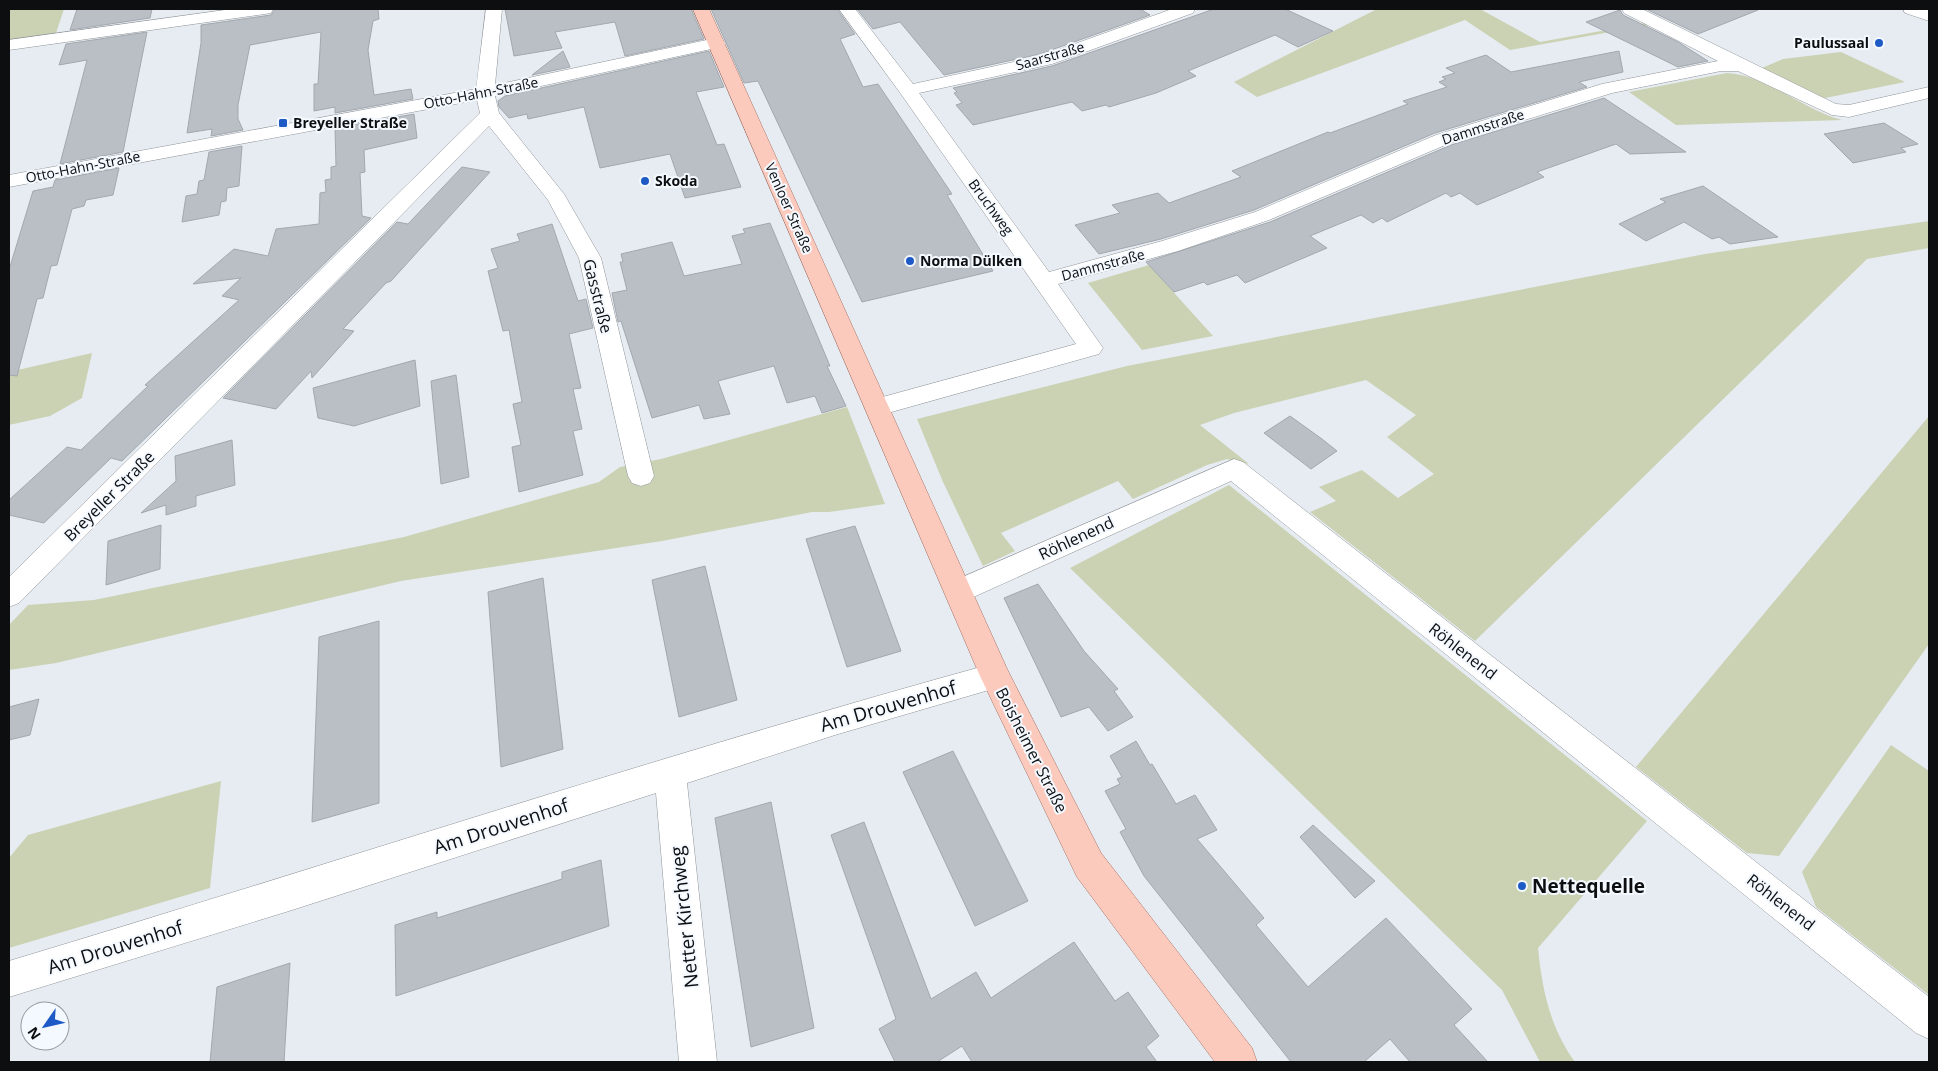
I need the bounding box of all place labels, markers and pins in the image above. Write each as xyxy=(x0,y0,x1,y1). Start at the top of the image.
place label: Paulussaal xyxy=(1794,33,1869,52)
marker: Paulussaal xyxy=(1873,37,1885,49)
place label: Breyeller Straße xyxy=(293,113,407,132)
marker: Breyeller Straße xyxy=(277,117,289,129)
place label: Skoda xyxy=(655,171,697,190)
marker: Skoda xyxy=(639,175,651,187)
place label: Norma Dülken xyxy=(920,251,1022,270)
marker: Norma Dülken xyxy=(904,255,916,267)
place label: Nettequelle xyxy=(1532,873,1645,899)
marker: Nettequelle xyxy=(1516,880,1528,892)

